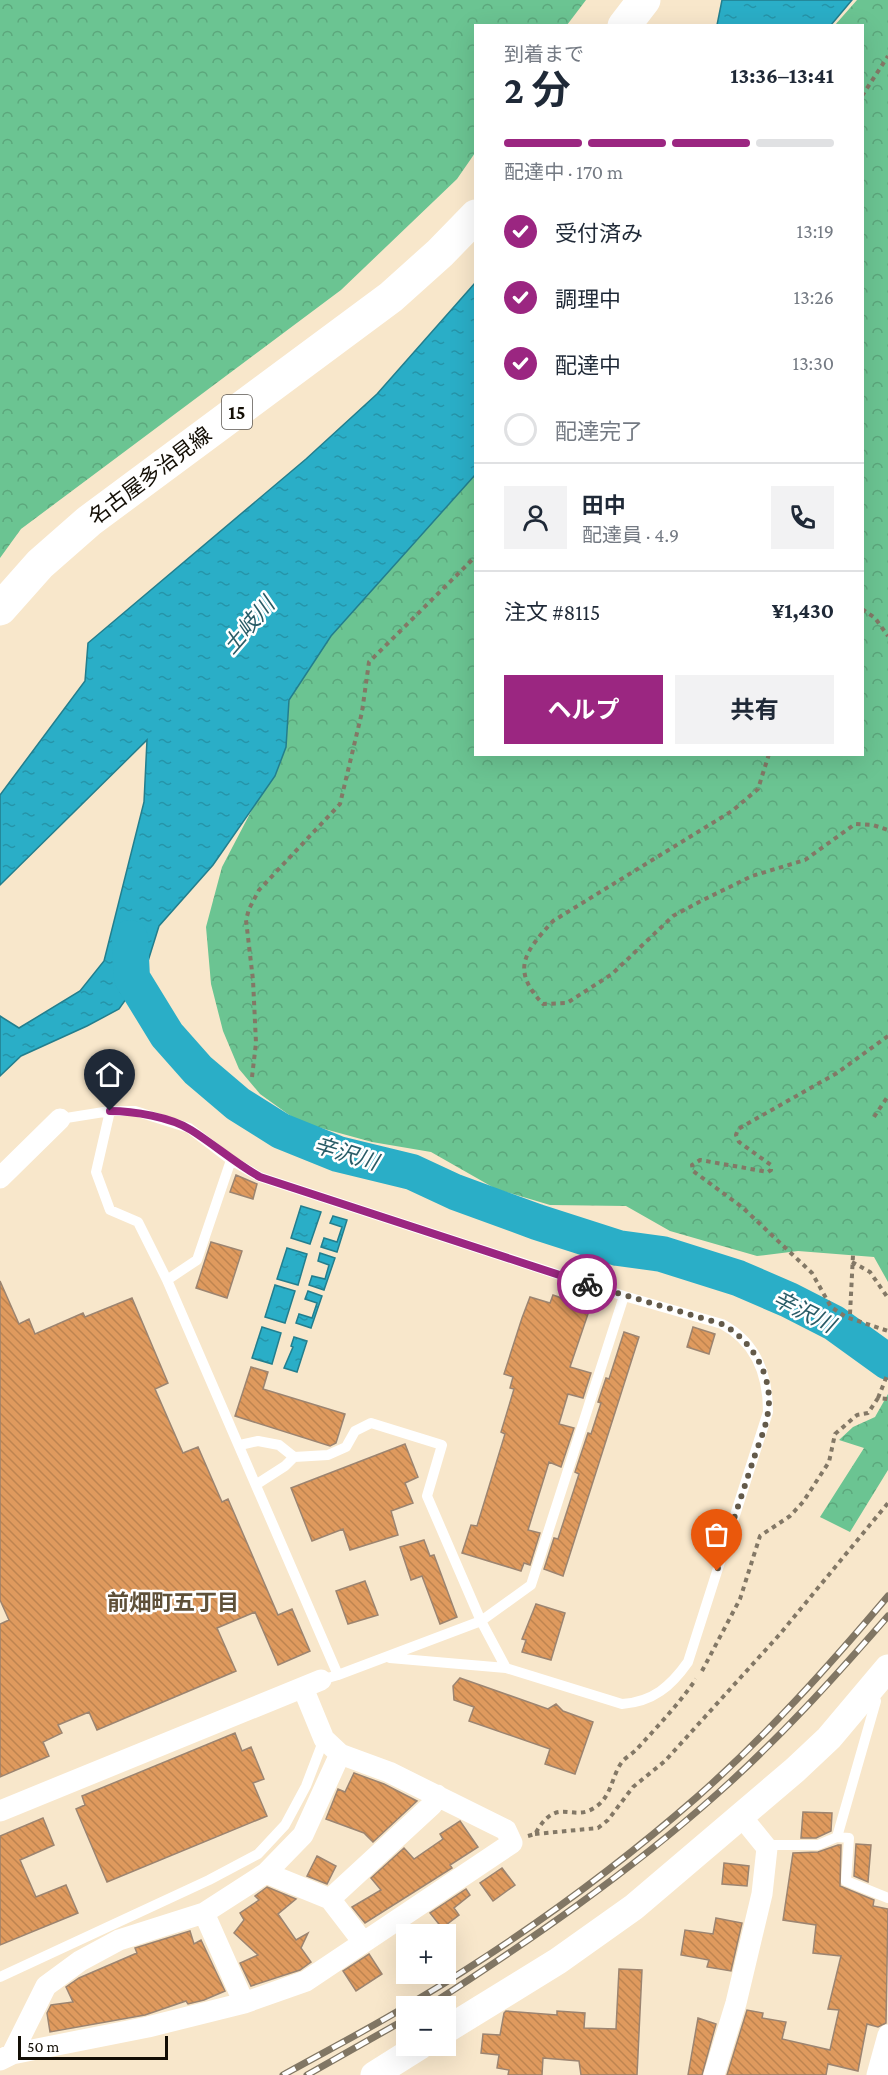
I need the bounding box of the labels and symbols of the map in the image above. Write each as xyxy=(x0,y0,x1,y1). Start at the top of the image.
road number: 15 xyxy=(222,395,252,429)
street label: 名古屋多治見線 xyxy=(84,422,216,530)
water label: 土岐川 xyxy=(217,591,281,658)
pin xyxy=(84,1049,135,1111)
water label: 辛沢川 xyxy=(311,1132,383,1176)
courier xyxy=(557,1254,617,1314)
water label: 辛沢川 xyxy=(769,1285,841,1338)
pin xyxy=(691,1509,742,1571)
district label: 前畑町五丁目 xyxy=(107,1590,239,1615)
scale bar xyxy=(18,2033,168,2060)

